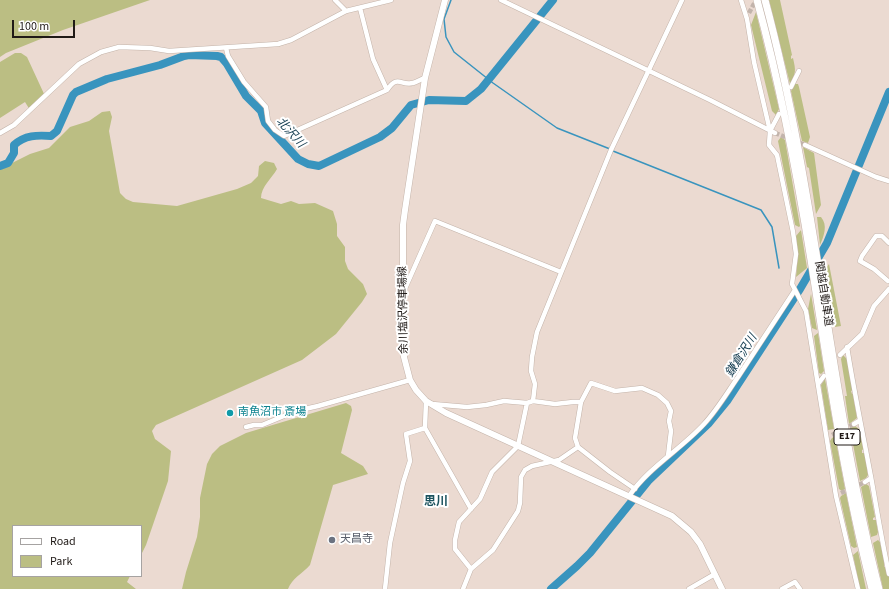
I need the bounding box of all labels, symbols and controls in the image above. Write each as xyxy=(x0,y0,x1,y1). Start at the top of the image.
scale bar xyxy=(14,12,77,38)
text: 100 m xyxy=(19,18,49,35)
water label: 北沢川 xyxy=(273,115,307,151)
street label: 関越自動車道 xyxy=(811,260,835,328)
street label: 余川塩沢停車場線 xyxy=(397,266,411,354)
water label: 鎌倉沢川 xyxy=(723,332,761,380)
place label: 南魚沼市 斎場 xyxy=(238,406,306,420)
marker: 南魚沼市 斎場 xyxy=(225,408,235,418)
road number: E17 xyxy=(834,429,860,445)
district label: 思川 xyxy=(424,495,448,509)
legend xyxy=(12,525,142,577)
text: Road xyxy=(50,533,76,550)
place label: 天昌寺 xyxy=(340,533,373,547)
marker: 天昌寺 xyxy=(327,535,337,545)
text: Park xyxy=(50,553,72,570)

